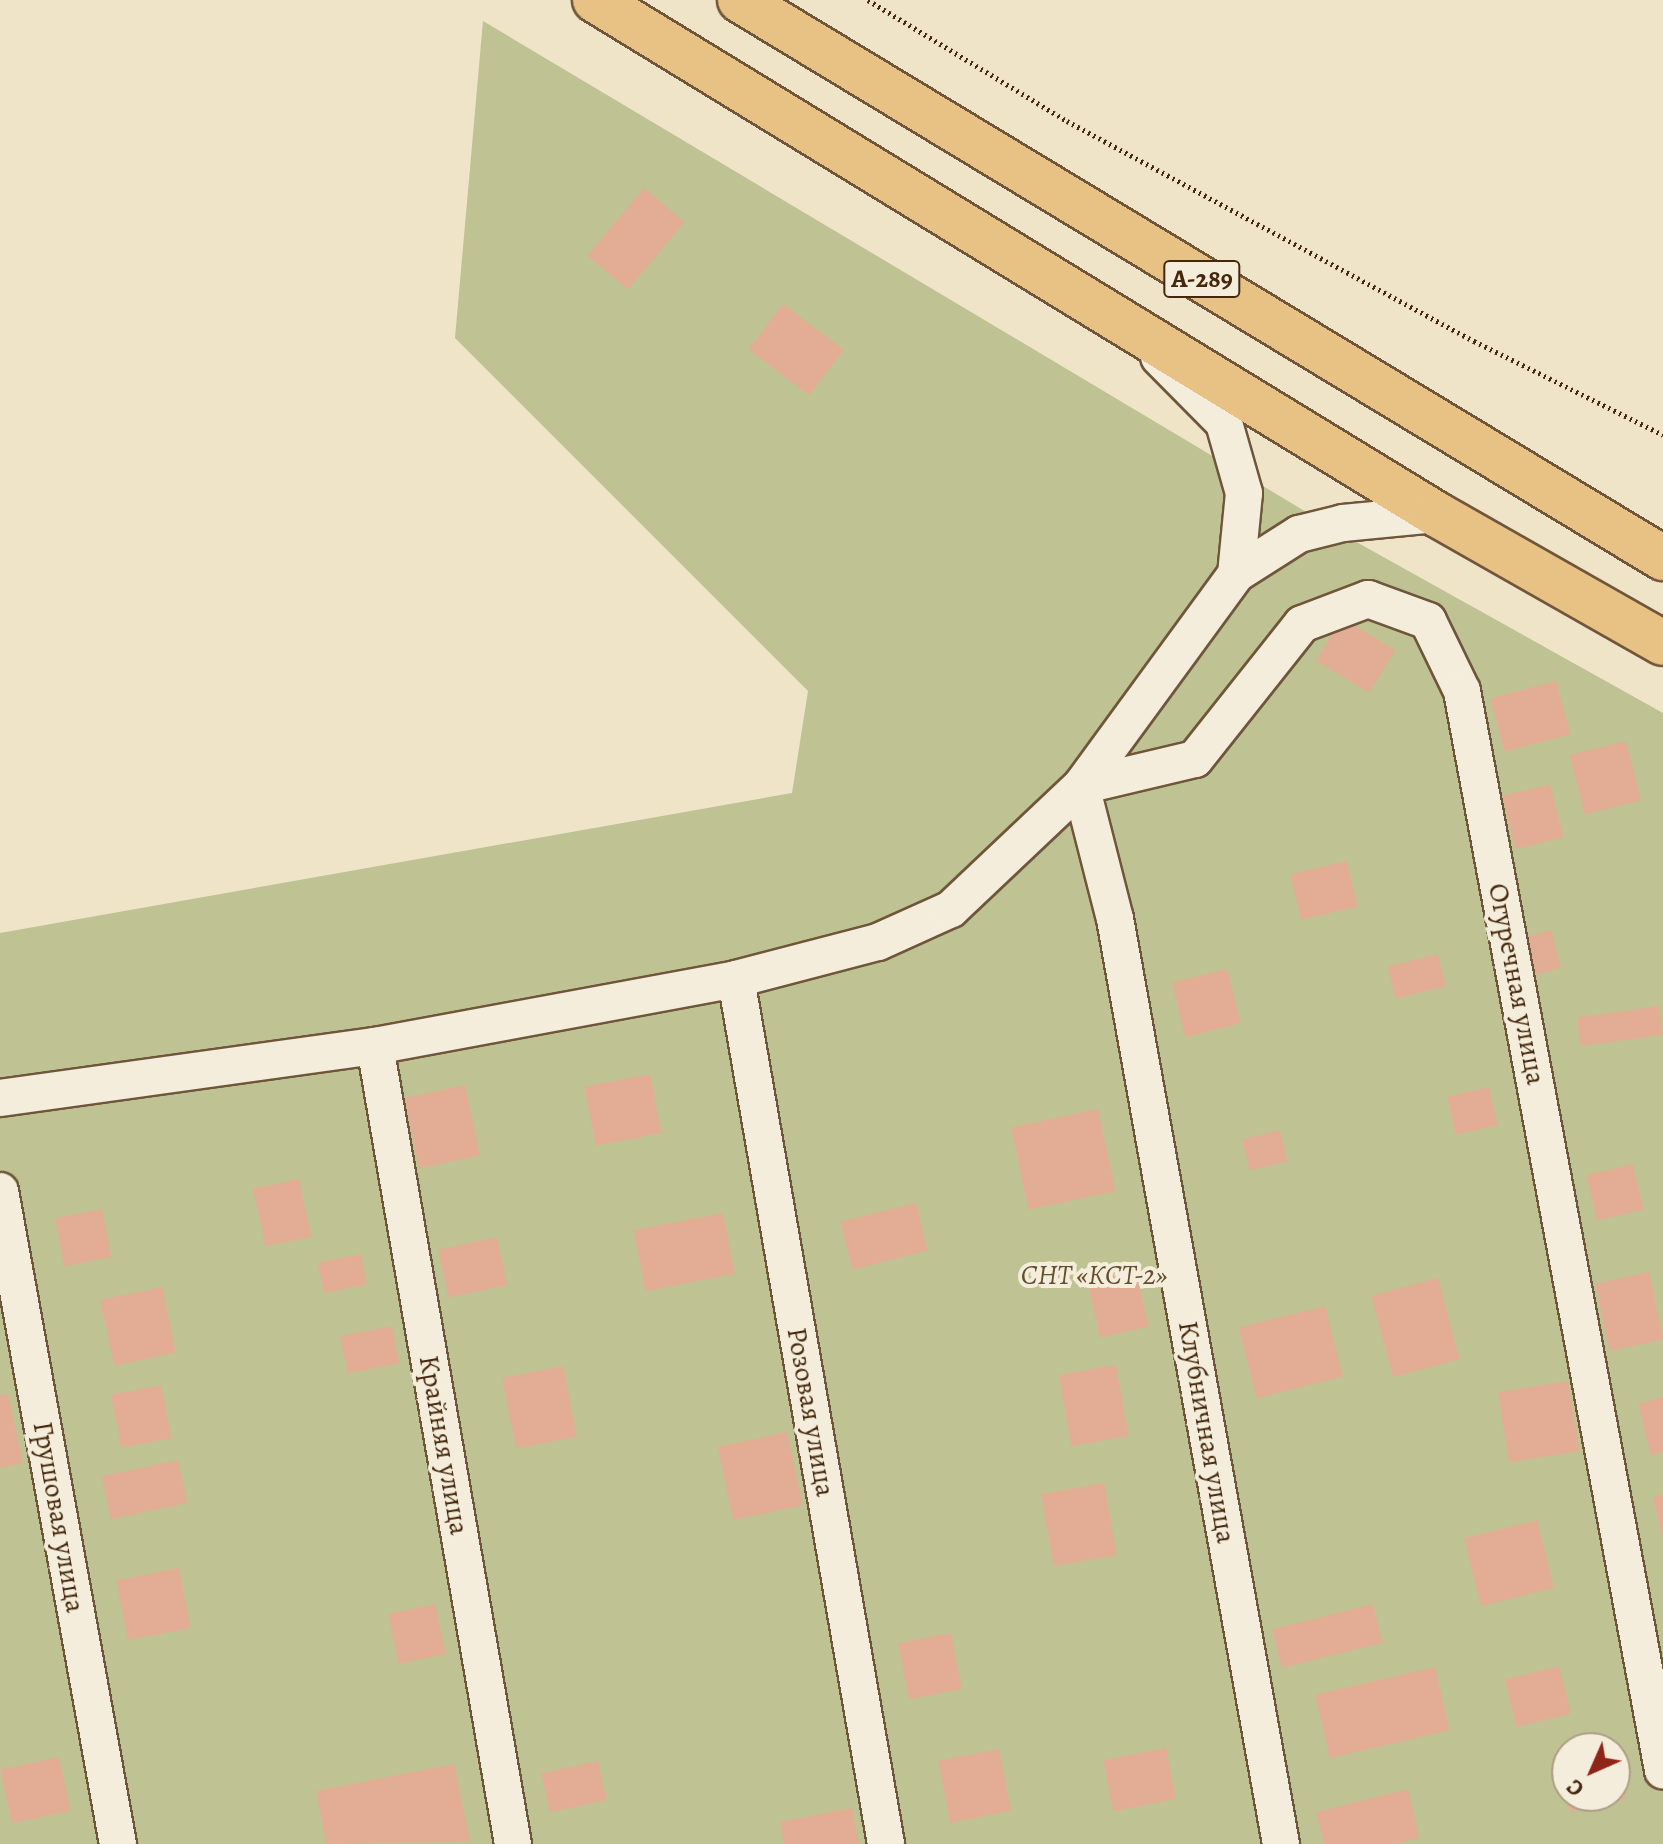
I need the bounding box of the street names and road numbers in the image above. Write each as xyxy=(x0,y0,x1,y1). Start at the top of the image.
road number: А-289 xyxy=(1162,257,1242,301)
street label: Огуречная улица xyxy=(1481,880,1553,1088)
street label: Клубничная улица xyxy=(1171,1318,1243,1546)
street label: Розовая улица xyxy=(780,1325,842,1499)
street label: Крайняя улица xyxy=(412,1353,476,1537)
street label: Грушовая улица xyxy=(26,1419,92,1615)

